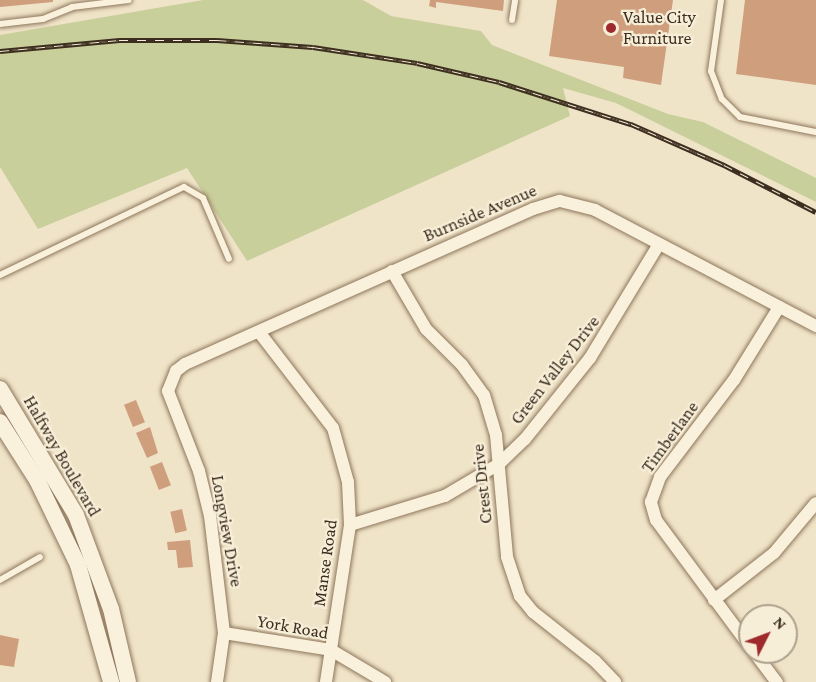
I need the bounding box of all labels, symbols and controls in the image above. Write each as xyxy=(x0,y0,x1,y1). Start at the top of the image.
place label: Value City Furniture xyxy=(623,7,696,50)
marker: Value City Furniture xyxy=(604,21,618,35)
street label: Burnside Avenue xyxy=(420,179,540,247)
street label: Green Valley Drive xyxy=(506,311,604,429)
street label: Halfway Boulevard xyxy=(19,392,105,520)
street label: Timberlane xyxy=(637,397,703,477)
street label: Crest Drive xyxy=(467,443,497,525)
street label: Longview Drive xyxy=(207,474,247,588)
street label: Manse Road xyxy=(308,518,342,608)
north arrow xyxy=(738,604,798,664)
street label: York Road xyxy=(256,610,330,644)
text: N xyxy=(770,613,790,633)

